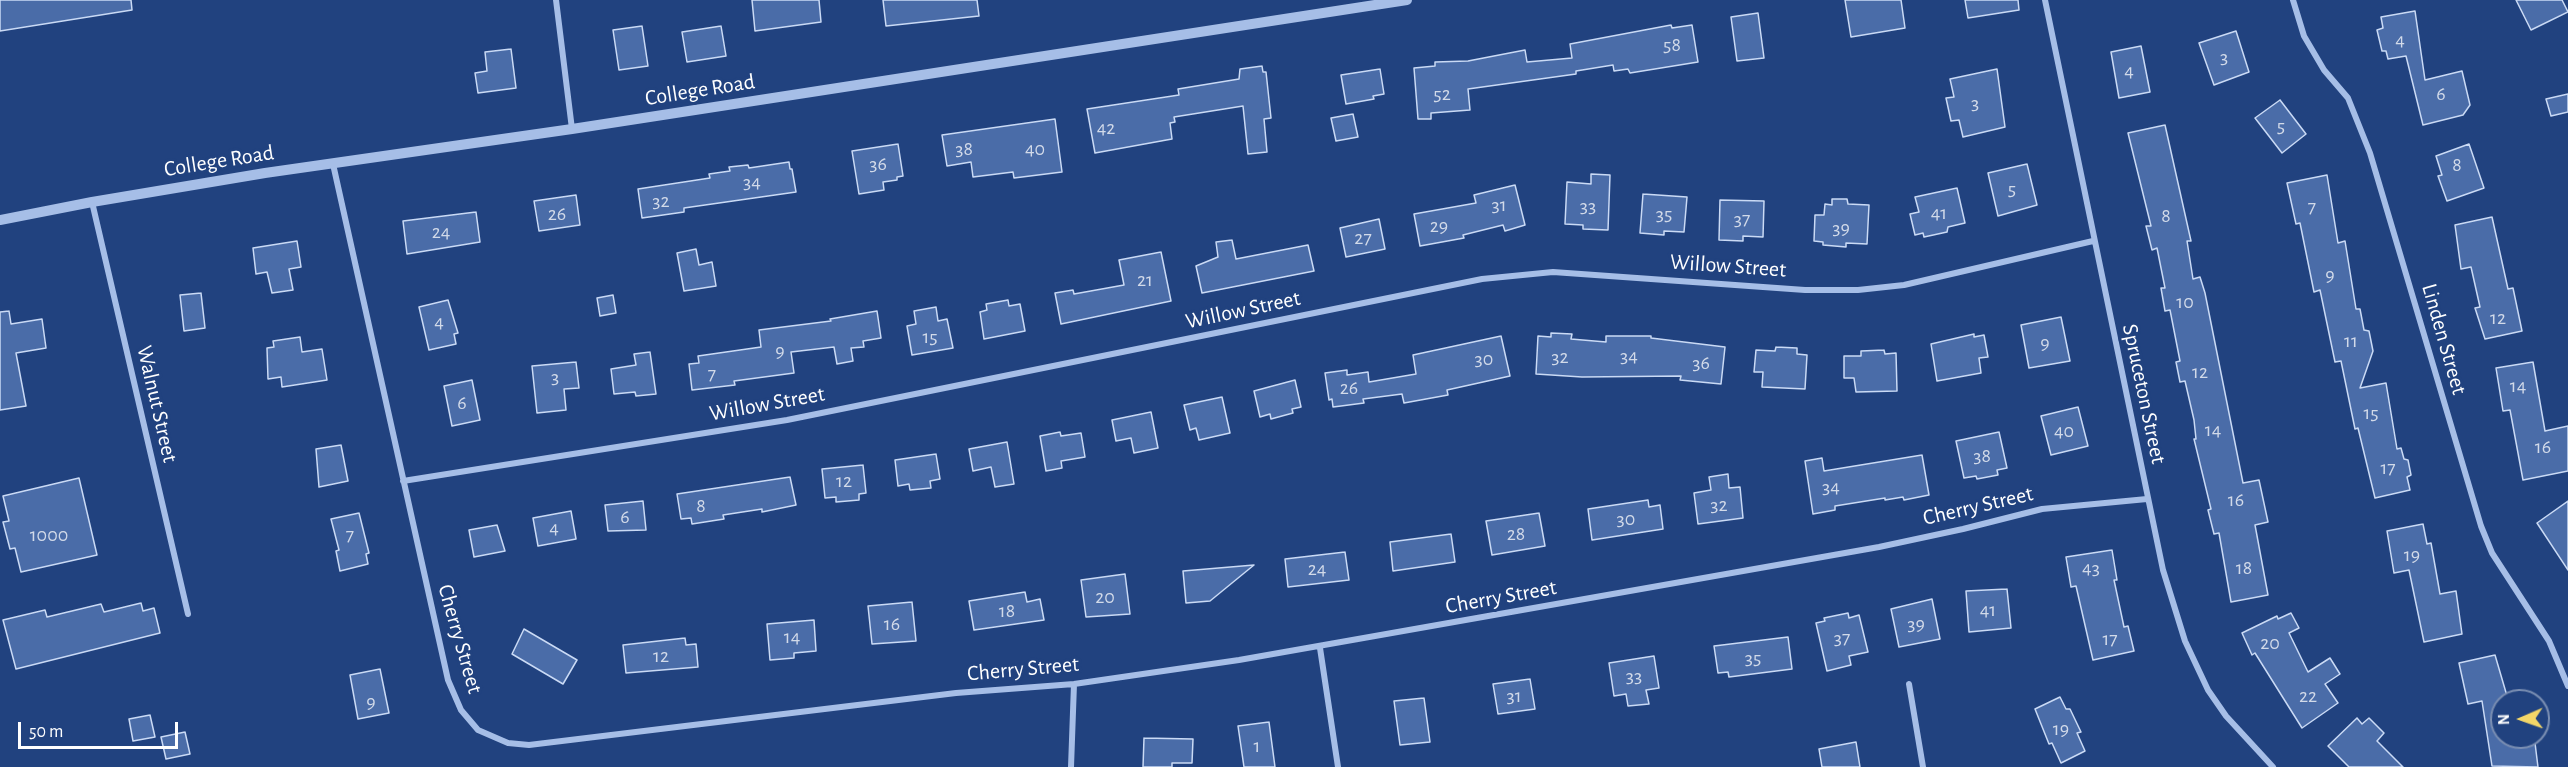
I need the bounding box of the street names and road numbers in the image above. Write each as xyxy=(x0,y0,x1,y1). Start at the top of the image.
street label: College Road xyxy=(643,68,757,112)
street label: College Road xyxy=(162,139,276,183)
street label: Willow Street xyxy=(1669,249,1787,283)
street label: Linden Street xyxy=(2416,281,2472,397)
street label: Willow Street xyxy=(1183,285,1303,335)
street label: Spruceton Street xyxy=(2116,322,2172,466)
street label: Walnut Street xyxy=(131,343,183,465)
street label: Willow Street xyxy=(707,381,827,427)
street label: Cherry Street xyxy=(1920,481,2036,531)
street label: Cherry Street xyxy=(1443,574,1559,620)
street label: Cherry Street xyxy=(432,581,488,697)
street label: Cherry Street xyxy=(966,651,1080,687)

